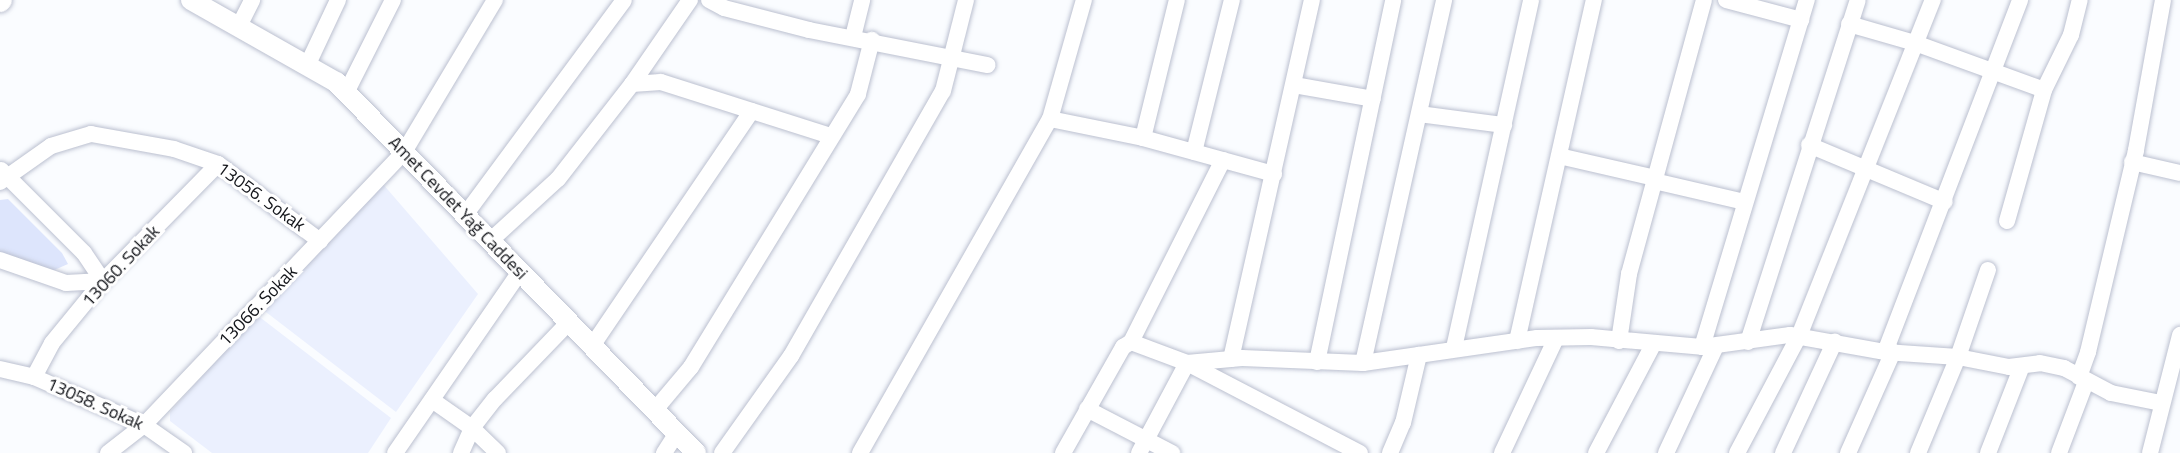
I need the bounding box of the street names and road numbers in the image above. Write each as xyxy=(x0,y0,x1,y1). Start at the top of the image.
street label: Amet Cevdet Yağ Caddesi xyxy=(384,132,532,284)
street label: 13056. Sokak xyxy=(213,158,309,236)
street label: 13060. Sokak xyxy=(78,221,164,311)
street label: 13066. Sokak xyxy=(214,261,302,351)
street label: 13058. Sokak xyxy=(43,373,147,435)

